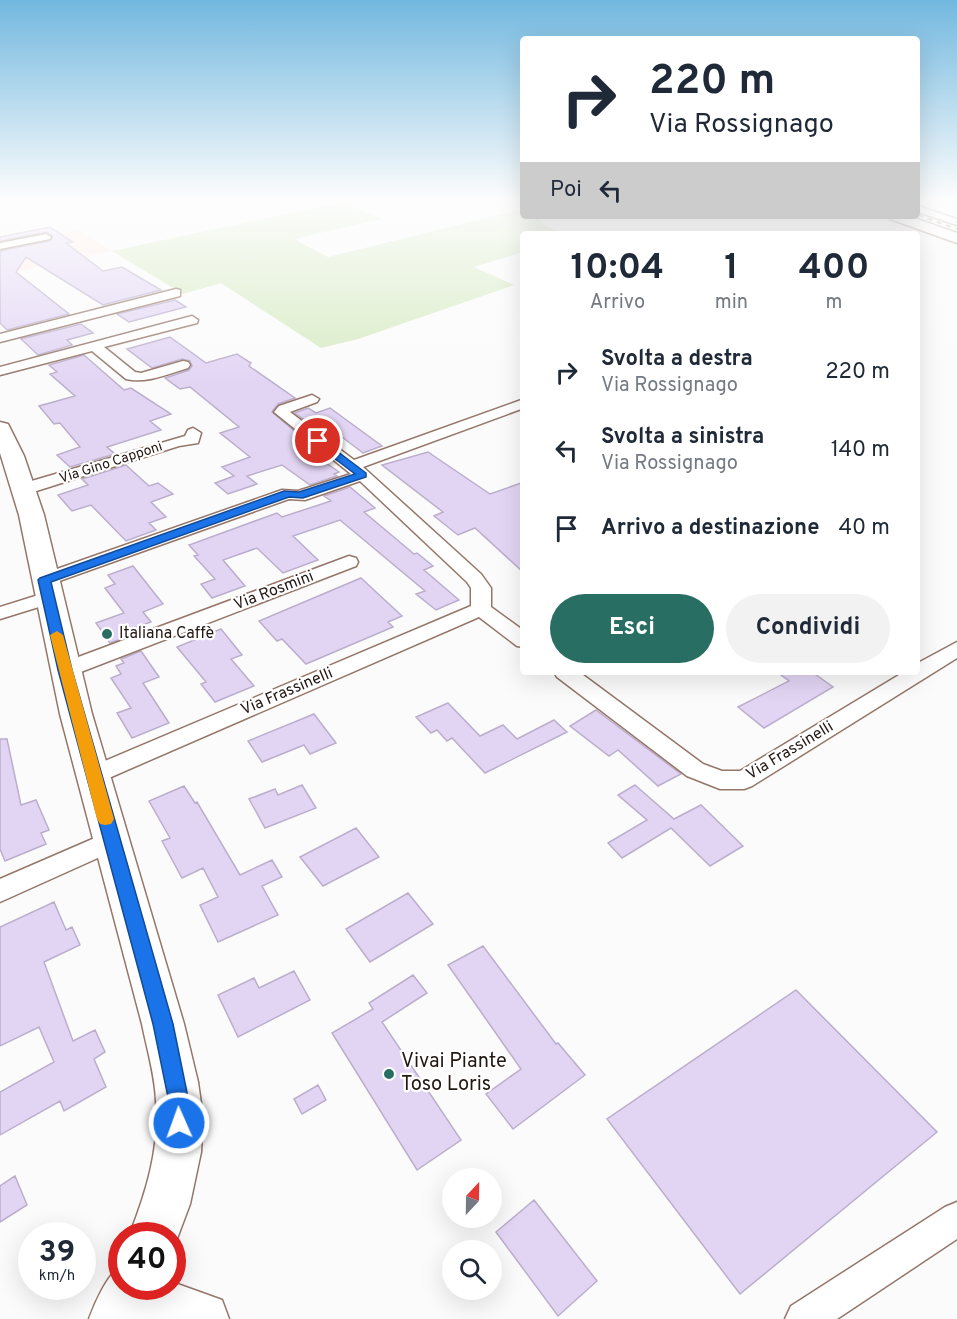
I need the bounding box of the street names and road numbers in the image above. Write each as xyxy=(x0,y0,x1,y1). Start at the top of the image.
street label: Via Gino Capponi xyxy=(57,438,165,488)
street label: Via Rosmini xyxy=(231,567,317,615)
street label: Via Frassinelli xyxy=(238,664,336,720)
street label: Via Frassinelli xyxy=(743,717,837,785)

